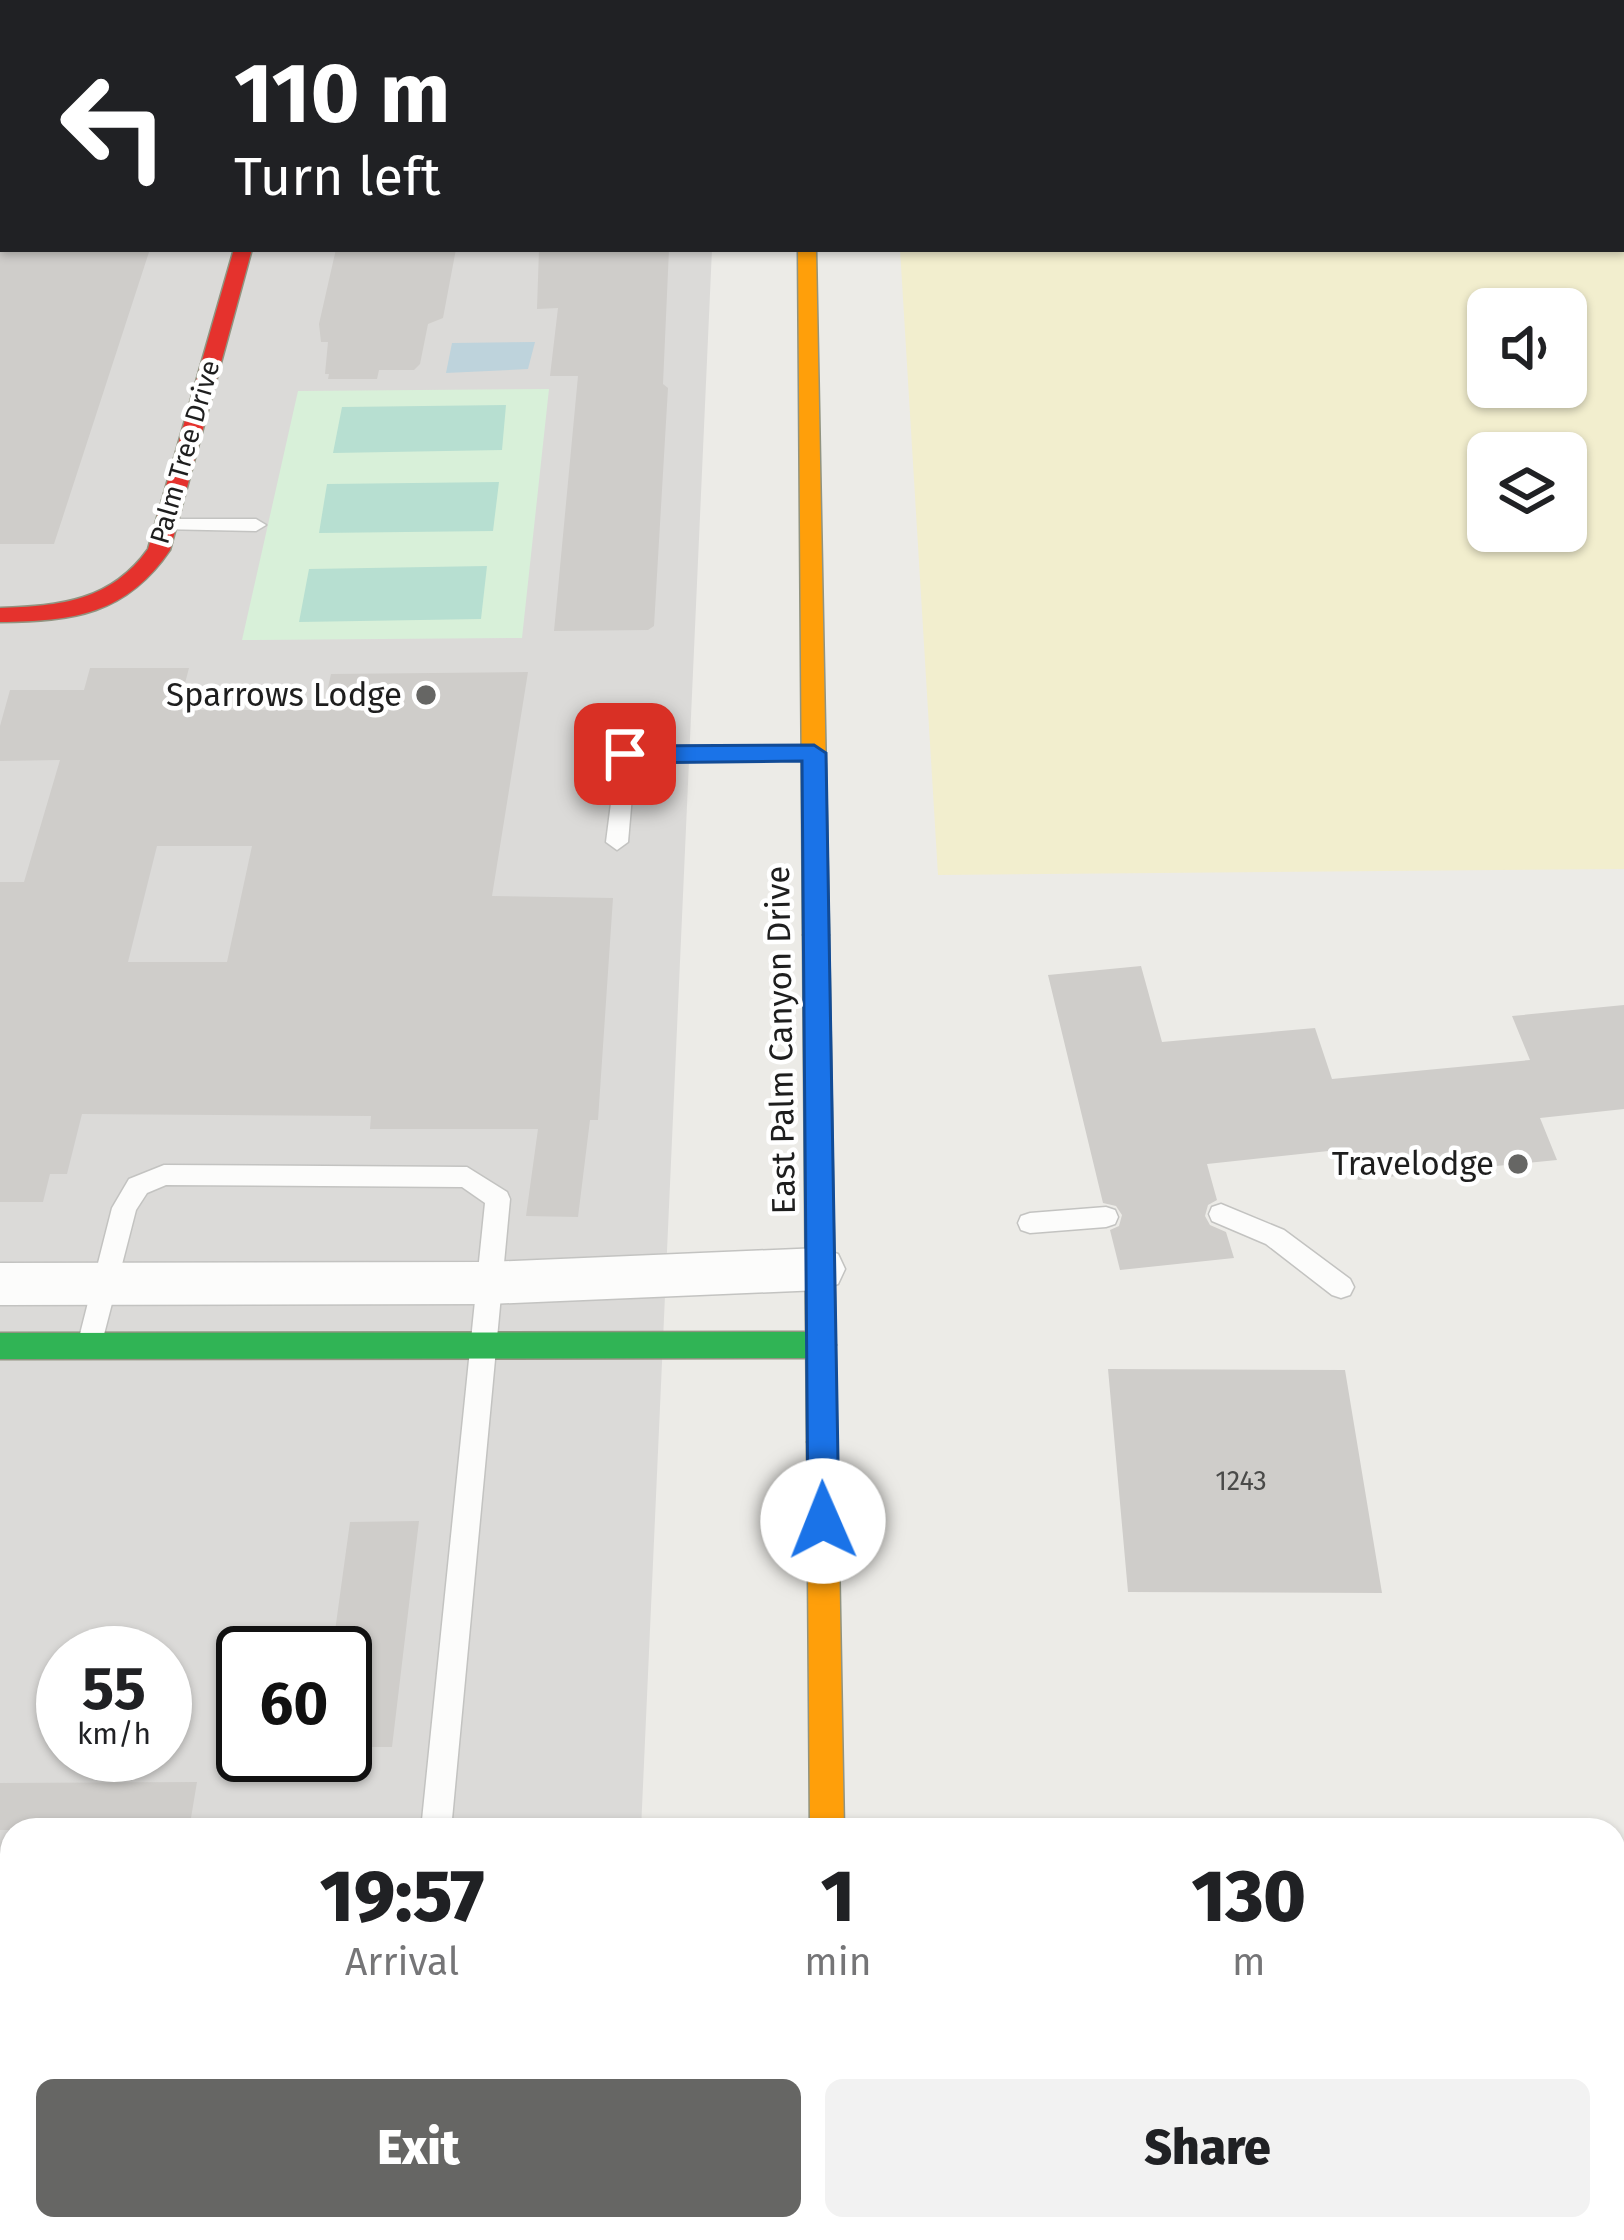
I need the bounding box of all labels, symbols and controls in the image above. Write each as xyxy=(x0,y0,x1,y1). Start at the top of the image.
text: 110 m xyxy=(234,43,450,144)
icon: left xyxy=(36,48,192,204)
text: Turn left xyxy=(234,145,441,209)
map controls xyxy=(1467,288,1587,552)
button: sound xyxy=(1467,288,1587,408)
street label: Palm Tree Drive xyxy=(144,357,226,547)
button: layers xyxy=(1467,432,1587,552)
place label: Sparrows Lodge xyxy=(166,675,402,715)
marker: Sparrows Lodge xyxy=(413,682,439,708)
pin xyxy=(574,703,676,805)
icon: arrive xyxy=(592,721,658,787)
street label: East Palm Canyon Drive xyxy=(758,865,804,1215)
place label: Travelodge xyxy=(1332,1144,1494,1184)
marker: Travelodge xyxy=(1505,1151,1531,1177)
position arrow xyxy=(760,1458,886,1584)
house number: 1243 xyxy=(1215,1465,1267,1497)
speed limit sign: 60 xyxy=(216,1626,372,1782)
text: 55 xyxy=(82,1653,146,1725)
text: km/h xyxy=(77,1716,151,1752)
text: 19:57 xyxy=(320,1854,484,1940)
text: 1 xyxy=(821,1854,855,1940)
text: 130 xyxy=(1191,1854,1306,1940)
text: Arrival xyxy=(345,1939,459,1985)
text: min xyxy=(804,1939,872,1985)
text: m xyxy=(1232,1939,1265,1985)
button: Exit xyxy=(36,2079,801,2217)
button: Share xyxy=(825,2079,1590,2217)

